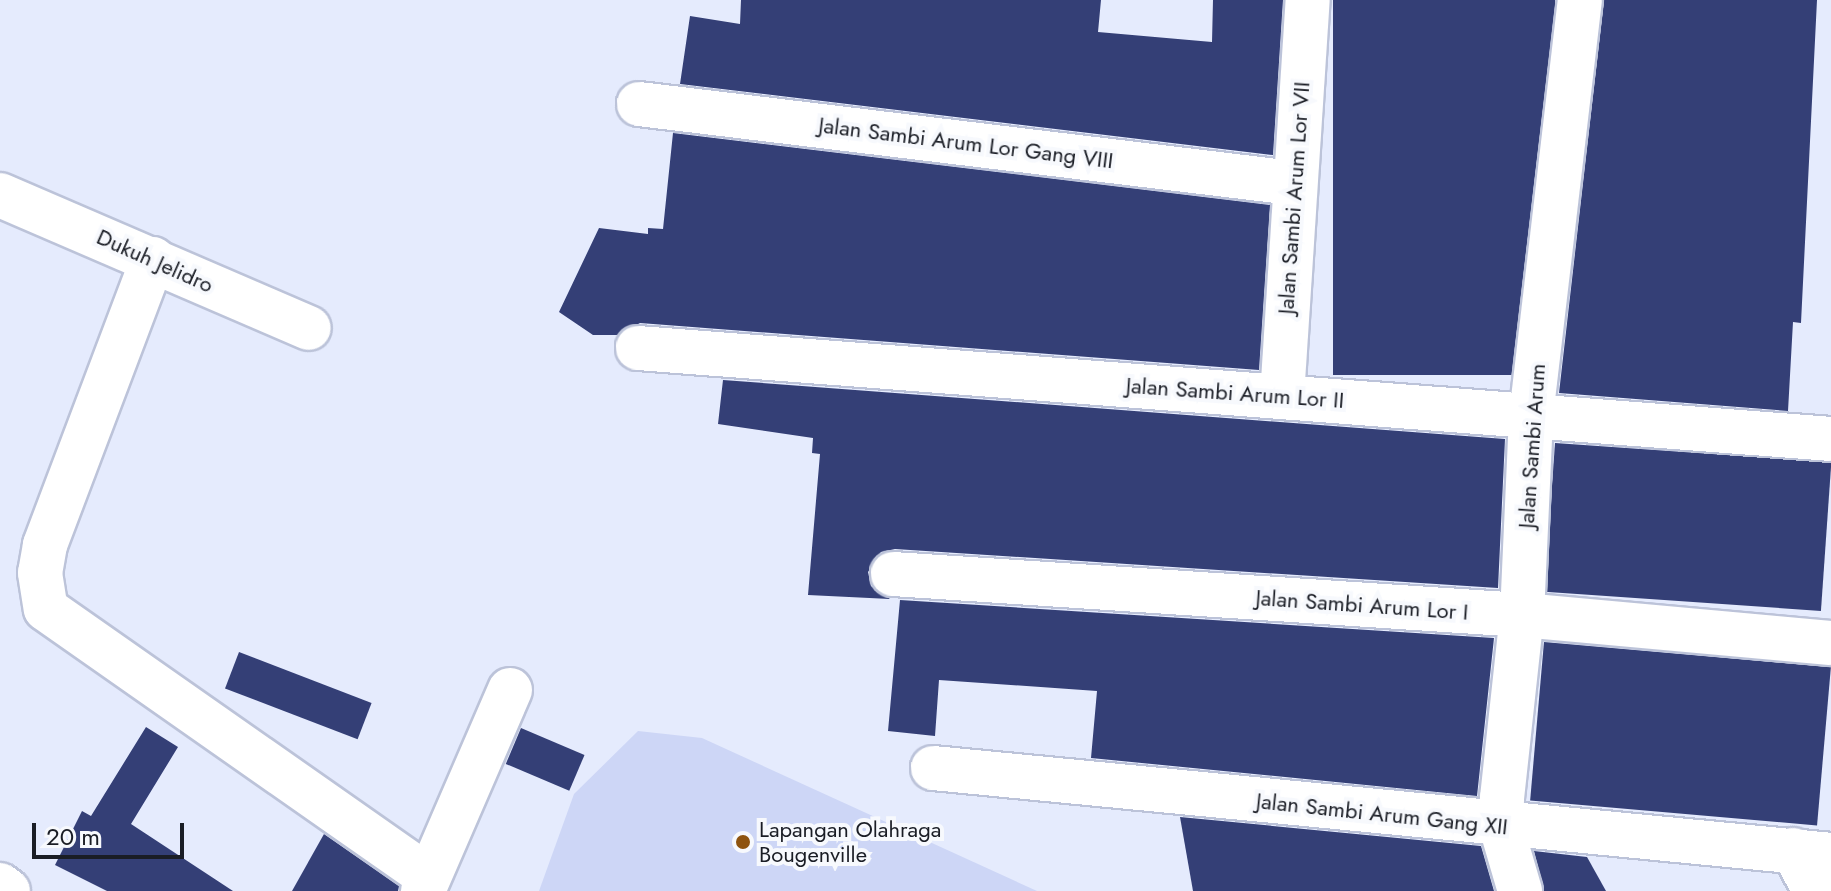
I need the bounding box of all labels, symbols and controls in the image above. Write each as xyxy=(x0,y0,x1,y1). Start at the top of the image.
street label: Jalan Sambi Arum Lor VII xyxy=(1273,81,1315,315)
street label: Jalan Sambi Arum Lor Gang VIII xyxy=(817,112,1115,174)
street label: Dukuh Jelidro xyxy=(93,224,217,298)
street label: Jalan Sambi Arum xyxy=(1513,363,1551,529)
street label: Jalan Sambi Arum Lor II xyxy=(1125,372,1345,414)
street label: Jalan Sambi Arum Lor I xyxy=(1255,584,1469,626)
street label: Jalan Sambi Arum Gang XII xyxy=(1255,788,1509,840)
scale bar xyxy=(36,807,188,857)
place label: Lapangan Olahraga Bougenville xyxy=(759,816,941,868)
text: 20 m xyxy=(46,819,100,854)
marker: Lapangan Olahraga Bougenville xyxy=(734,833,752,851)

